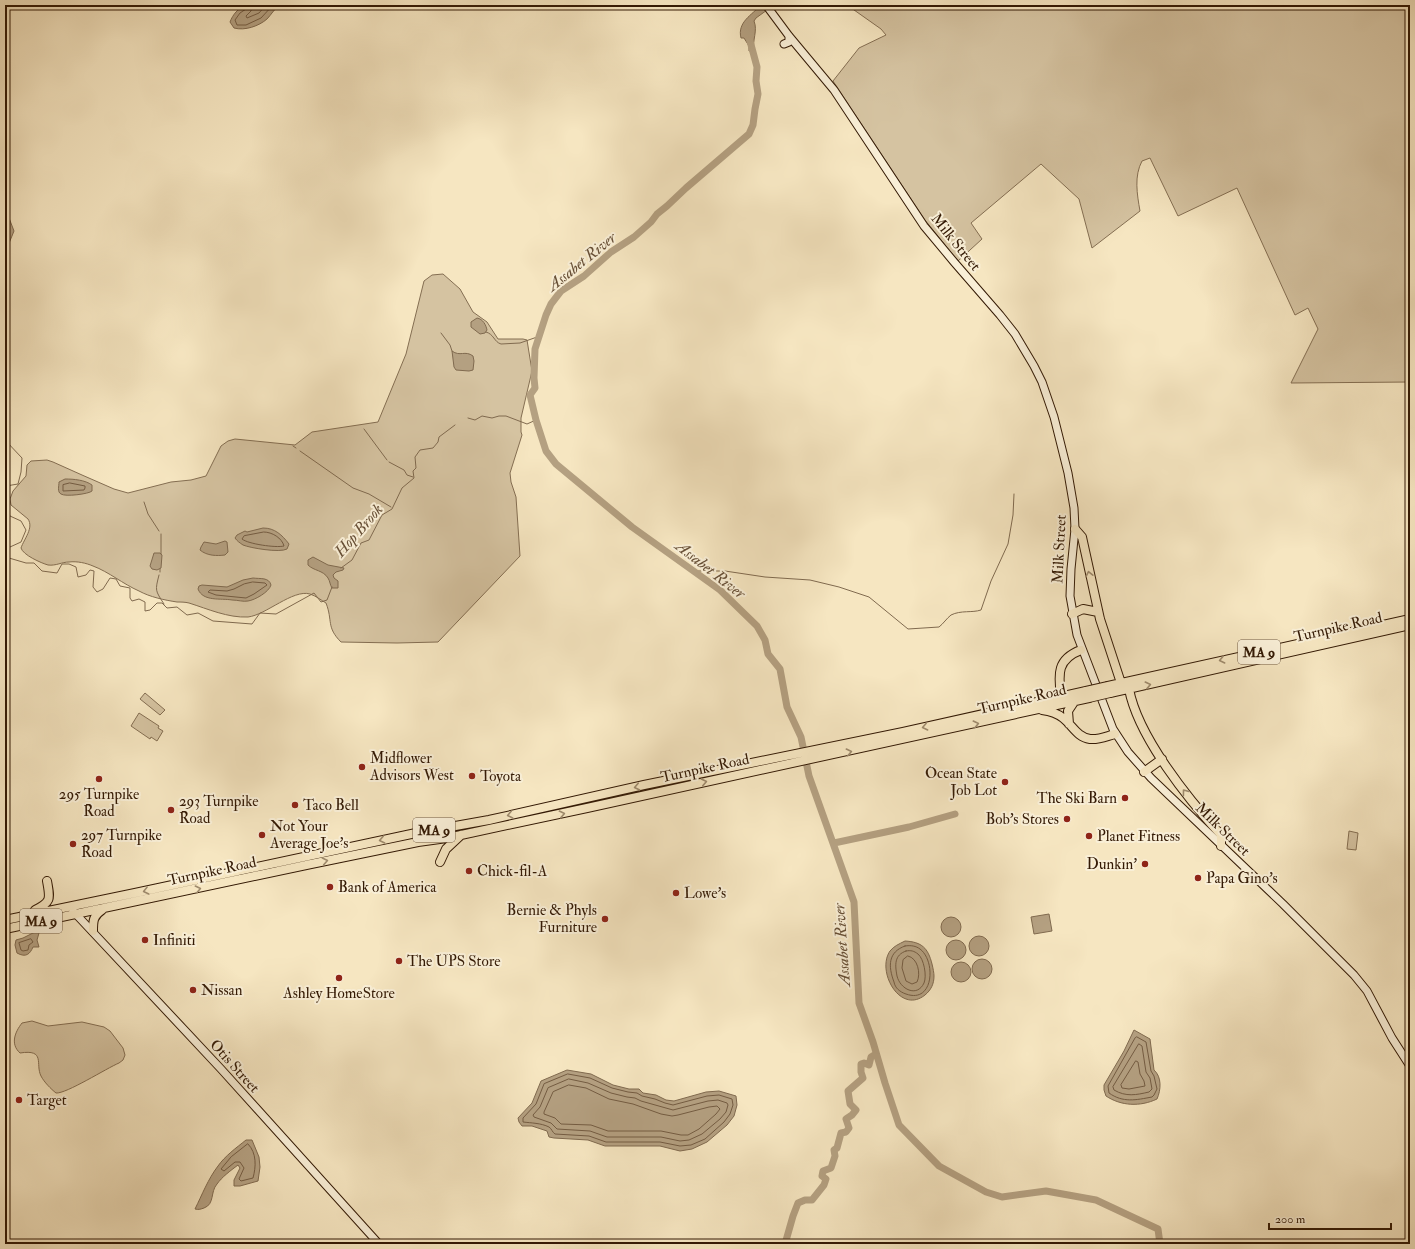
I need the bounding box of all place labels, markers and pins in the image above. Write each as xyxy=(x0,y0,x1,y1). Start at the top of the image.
place label: Midflower Advisors West xyxy=(369,749,454,785)
marker: Midflower Advisors West xyxy=(357,762,367,772)
place label: Ocean State Job Lot xyxy=(925,764,997,801)
place label: Toyota xyxy=(480,767,522,786)
marker: Toyota xyxy=(467,771,477,781)
marker: 295 Turnpike Road xyxy=(94,774,104,784)
marker: Ocean State Job Lot xyxy=(1000,777,1010,787)
place label: 295 Turnpike Road xyxy=(59,785,139,821)
place label: The Ski Barn xyxy=(1037,789,1117,808)
place label: 293 Turnpike Road xyxy=(179,792,259,828)
marker: The Ski Barn xyxy=(1120,793,1130,803)
place label: Taco Bell xyxy=(303,796,359,815)
marker: Taco Bell xyxy=(290,800,300,810)
marker: 293 Turnpike Road xyxy=(166,805,176,815)
place label: Bob's Stores xyxy=(985,810,1059,829)
marker: Bob's Stores xyxy=(1062,814,1072,824)
place label: Not Your Average Joe's xyxy=(269,817,348,854)
place label: 297 Turnpike Road xyxy=(81,826,162,862)
place label: Planet Fitness xyxy=(1097,827,1180,846)
marker: Not Your Average Joe's xyxy=(257,830,267,840)
marker: Planet Fitness xyxy=(1084,831,1094,841)
marker: 297 Turnpike Road xyxy=(68,839,78,849)
place label: Dunkin' xyxy=(1087,855,1137,874)
marker: Dunkin' xyxy=(1140,859,1150,869)
place label: Chick-fil-A xyxy=(477,862,548,881)
marker: Chick-fil-A xyxy=(464,866,474,876)
place label: Papa Gino's xyxy=(1206,869,1278,889)
marker: Papa Gino's xyxy=(1193,873,1203,883)
place label: Bank of America xyxy=(338,878,437,897)
marker: Bank of America xyxy=(325,882,335,892)
place label: Lowe's xyxy=(684,884,726,903)
marker: Lowe's xyxy=(671,888,681,898)
place label: Bernie & Phyls Furniture xyxy=(507,901,597,937)
marker: Bernie & Phyls Furniture xyxy=(600,914,610,924)
place label: Infiniti xyxy=(153,931,196,950)
marker: Infiniti xyxy=(140,935,150,945)
place label: The UPS Store xyxy=(407,952,500,971)
marker: The UPS Store xyxy=(394,956,404,966)
marker: Ashley HomeStore xyxy=(334,973,344,983)
place label: Nissan xyxy=(201,981,243,1000)
place label: Ashley HomeStore xyxy=(282,984,395,1003)
marker: Nissan xyxy=(188,985,198,995)
place label: Target xyxy=(27,1091,67,1110)
marker: Target xyxy=(14,1095,24,1105)

